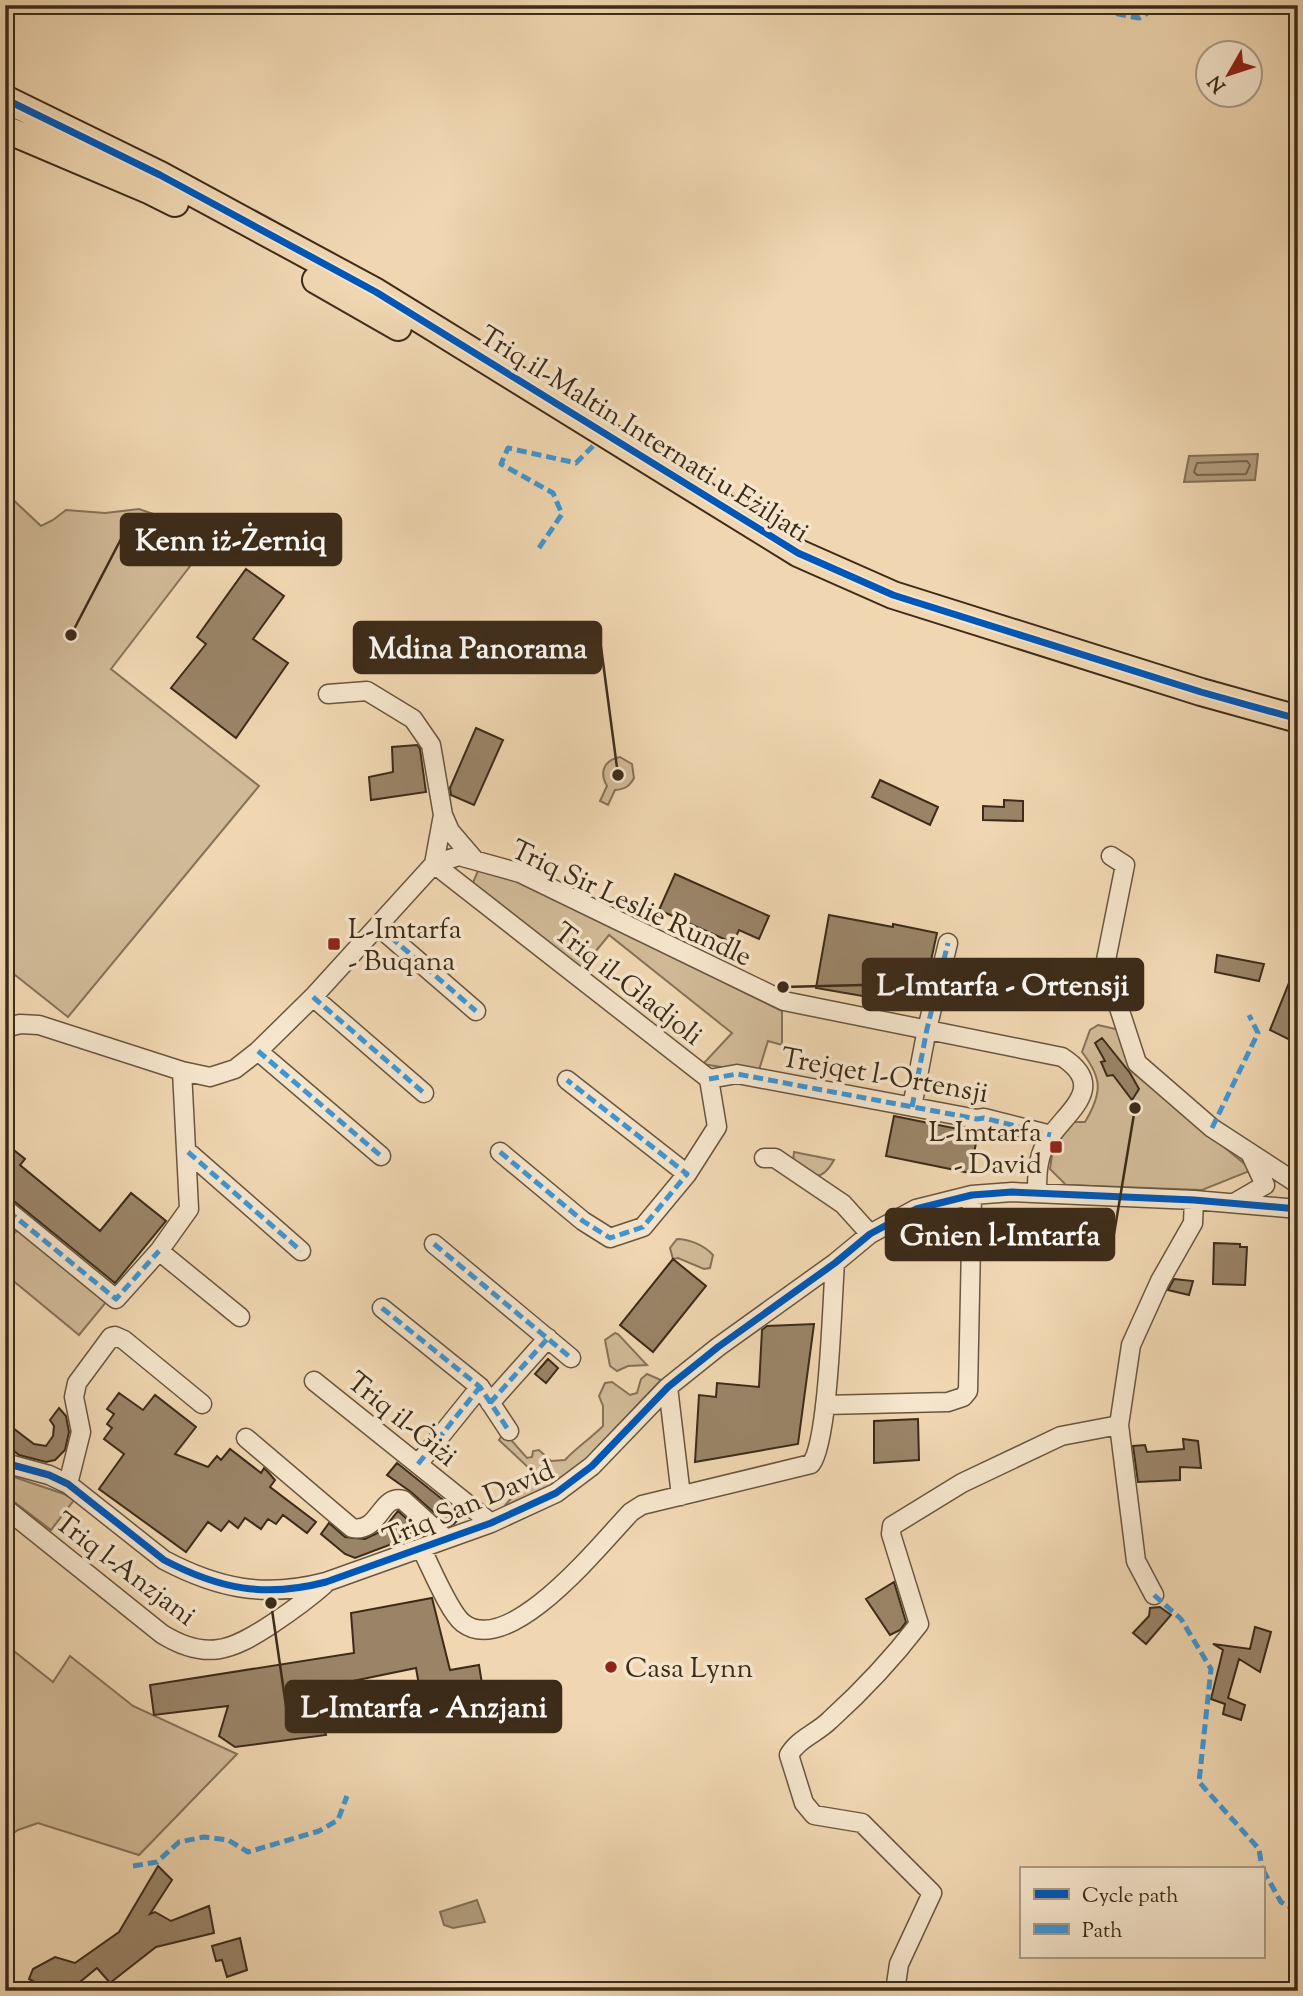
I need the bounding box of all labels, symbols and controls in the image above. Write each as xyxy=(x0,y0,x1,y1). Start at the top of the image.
north arrow xyxy=(1194,38,1264,108)
text: N xyxy=(1202,69,1233,98)
street label: Triq il-Maltin Internati u Eżiljati xyxy=(471,317,816,554)
callout: Kenn iż-Żerniq xyxy=(121,514,341,565)
text: Kenn iż-Żerniq xyxy=(135,521,327,564)
callout: Mdina Panorama xyxy=(354,622,601,673)
text: Mdina Panorama xyxy=(369,629,587,672)
street label: Triq Sir Leslie Rundle xyxy=(504,831,758,978)
place label: L-Imtarfa - Buqana xyxy=(348,911,462,983)
street label: Triq il-Gladjoli xyxy=(544,914,710,1056)
marker: L-Imtarfa - Buqana xyxy=(326,936,342,952)
callout: L-Imtarfa - Ortensji xyxy=(863,959,1143,1010)
text: L-Imtarfa - Ortensji xyxy=(877,966,1130,1009)
street label: Trejqet l-Ortensji xyxy=(778,1039,991,1115)
place label: L-Imtarfa - David xyxy=(928,1114,1042,1186)
marker: L-Imtarfa - David xyxy=(1048,1139,1064,1155)
callout: Gnien l-Imtarfa xyxy=(886,1209,1114,1260)
text: Gnien l-Imtarfa xyxy=(900,1216,1100,1259)
street label: Triq il-Ġiżi xyxy=(337,1363,465,1477)
street label: Triq San David xyxy=(377,1452,561,1560)
street label: Triq l-Anzjani xyxy=(45,1504,203,1637)
place label: Casa Lynn xyxy=(625,1650,753,1690)
marker: Casa Lynn xyxy=(603,1659,619,1675)
callout: L-Imtarfa - Anzjani xyxy=(286,1681,561,1732)
text: L-Imtarfa - Anzjani xyxy=(301,1688,548,1731)
legend xyxy=(1020,1867,1264,1958)
text: Cycle path xyxy=(1082,1882,1179,1912)
text: Path xyxy=(1082,1917,1123,1947)

